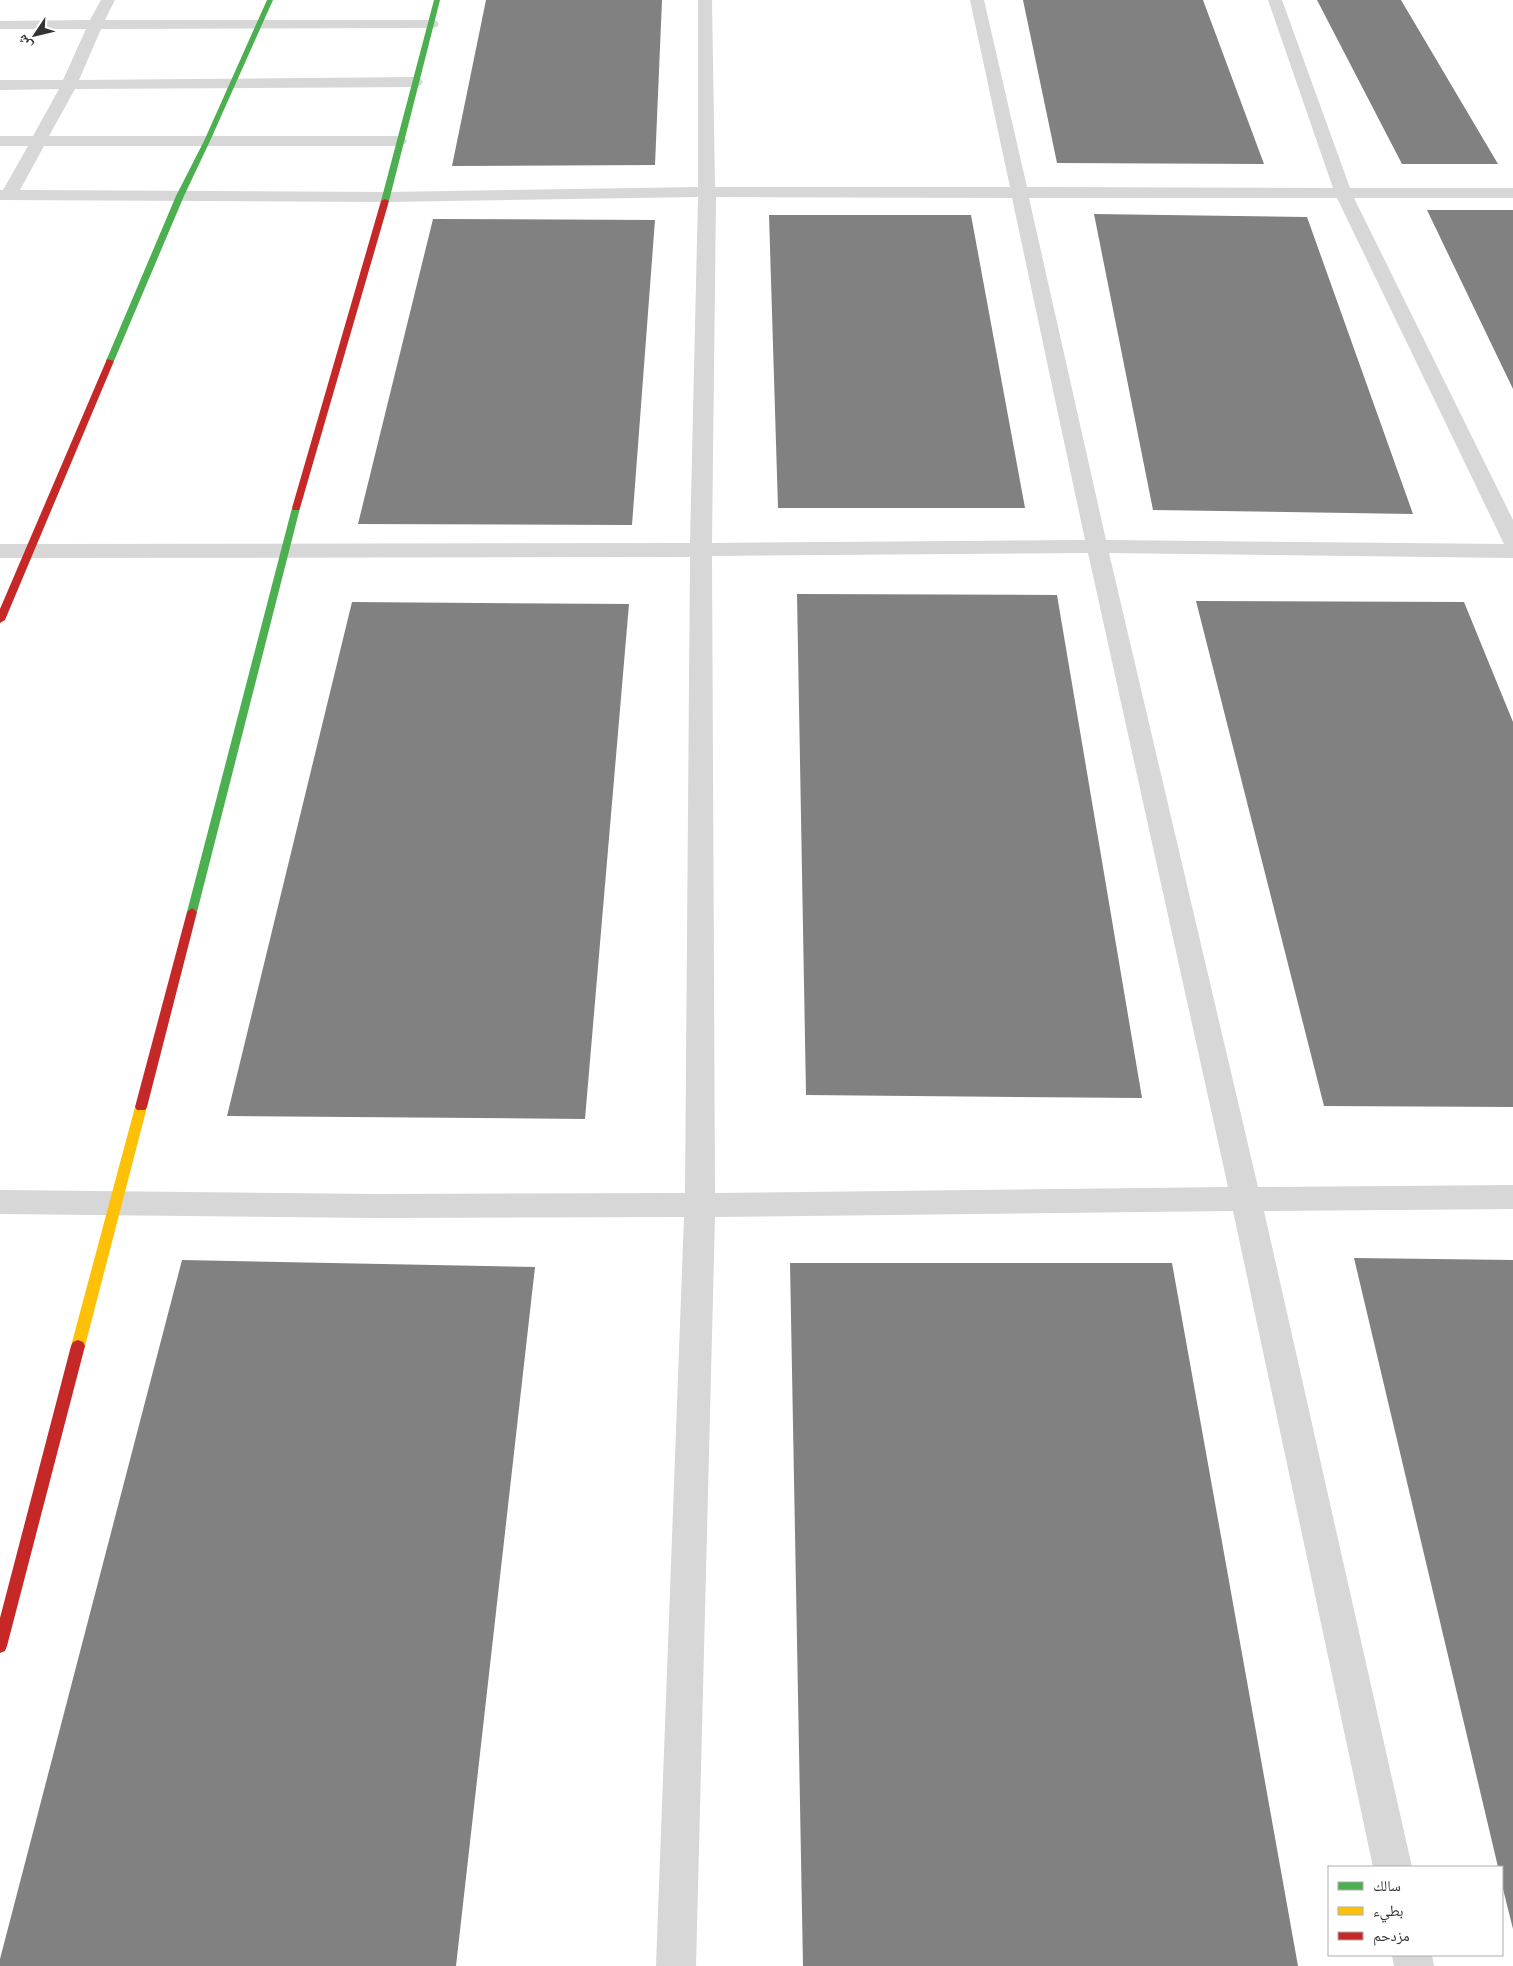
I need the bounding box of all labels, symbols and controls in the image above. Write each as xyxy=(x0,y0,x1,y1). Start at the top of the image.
north arrow xyxy=(10,10,60,60)
text: ش xyxy=(13,31,36,54)
legend xyxy=(1328,1866,1503,1956)
text: سالك xyxy=(1373,1876,1401,1895)
text: بطيء xyxy=(1373,1901,1403,1923)
text: مزدحم xyxy=(1373,1926,1410,1946)

